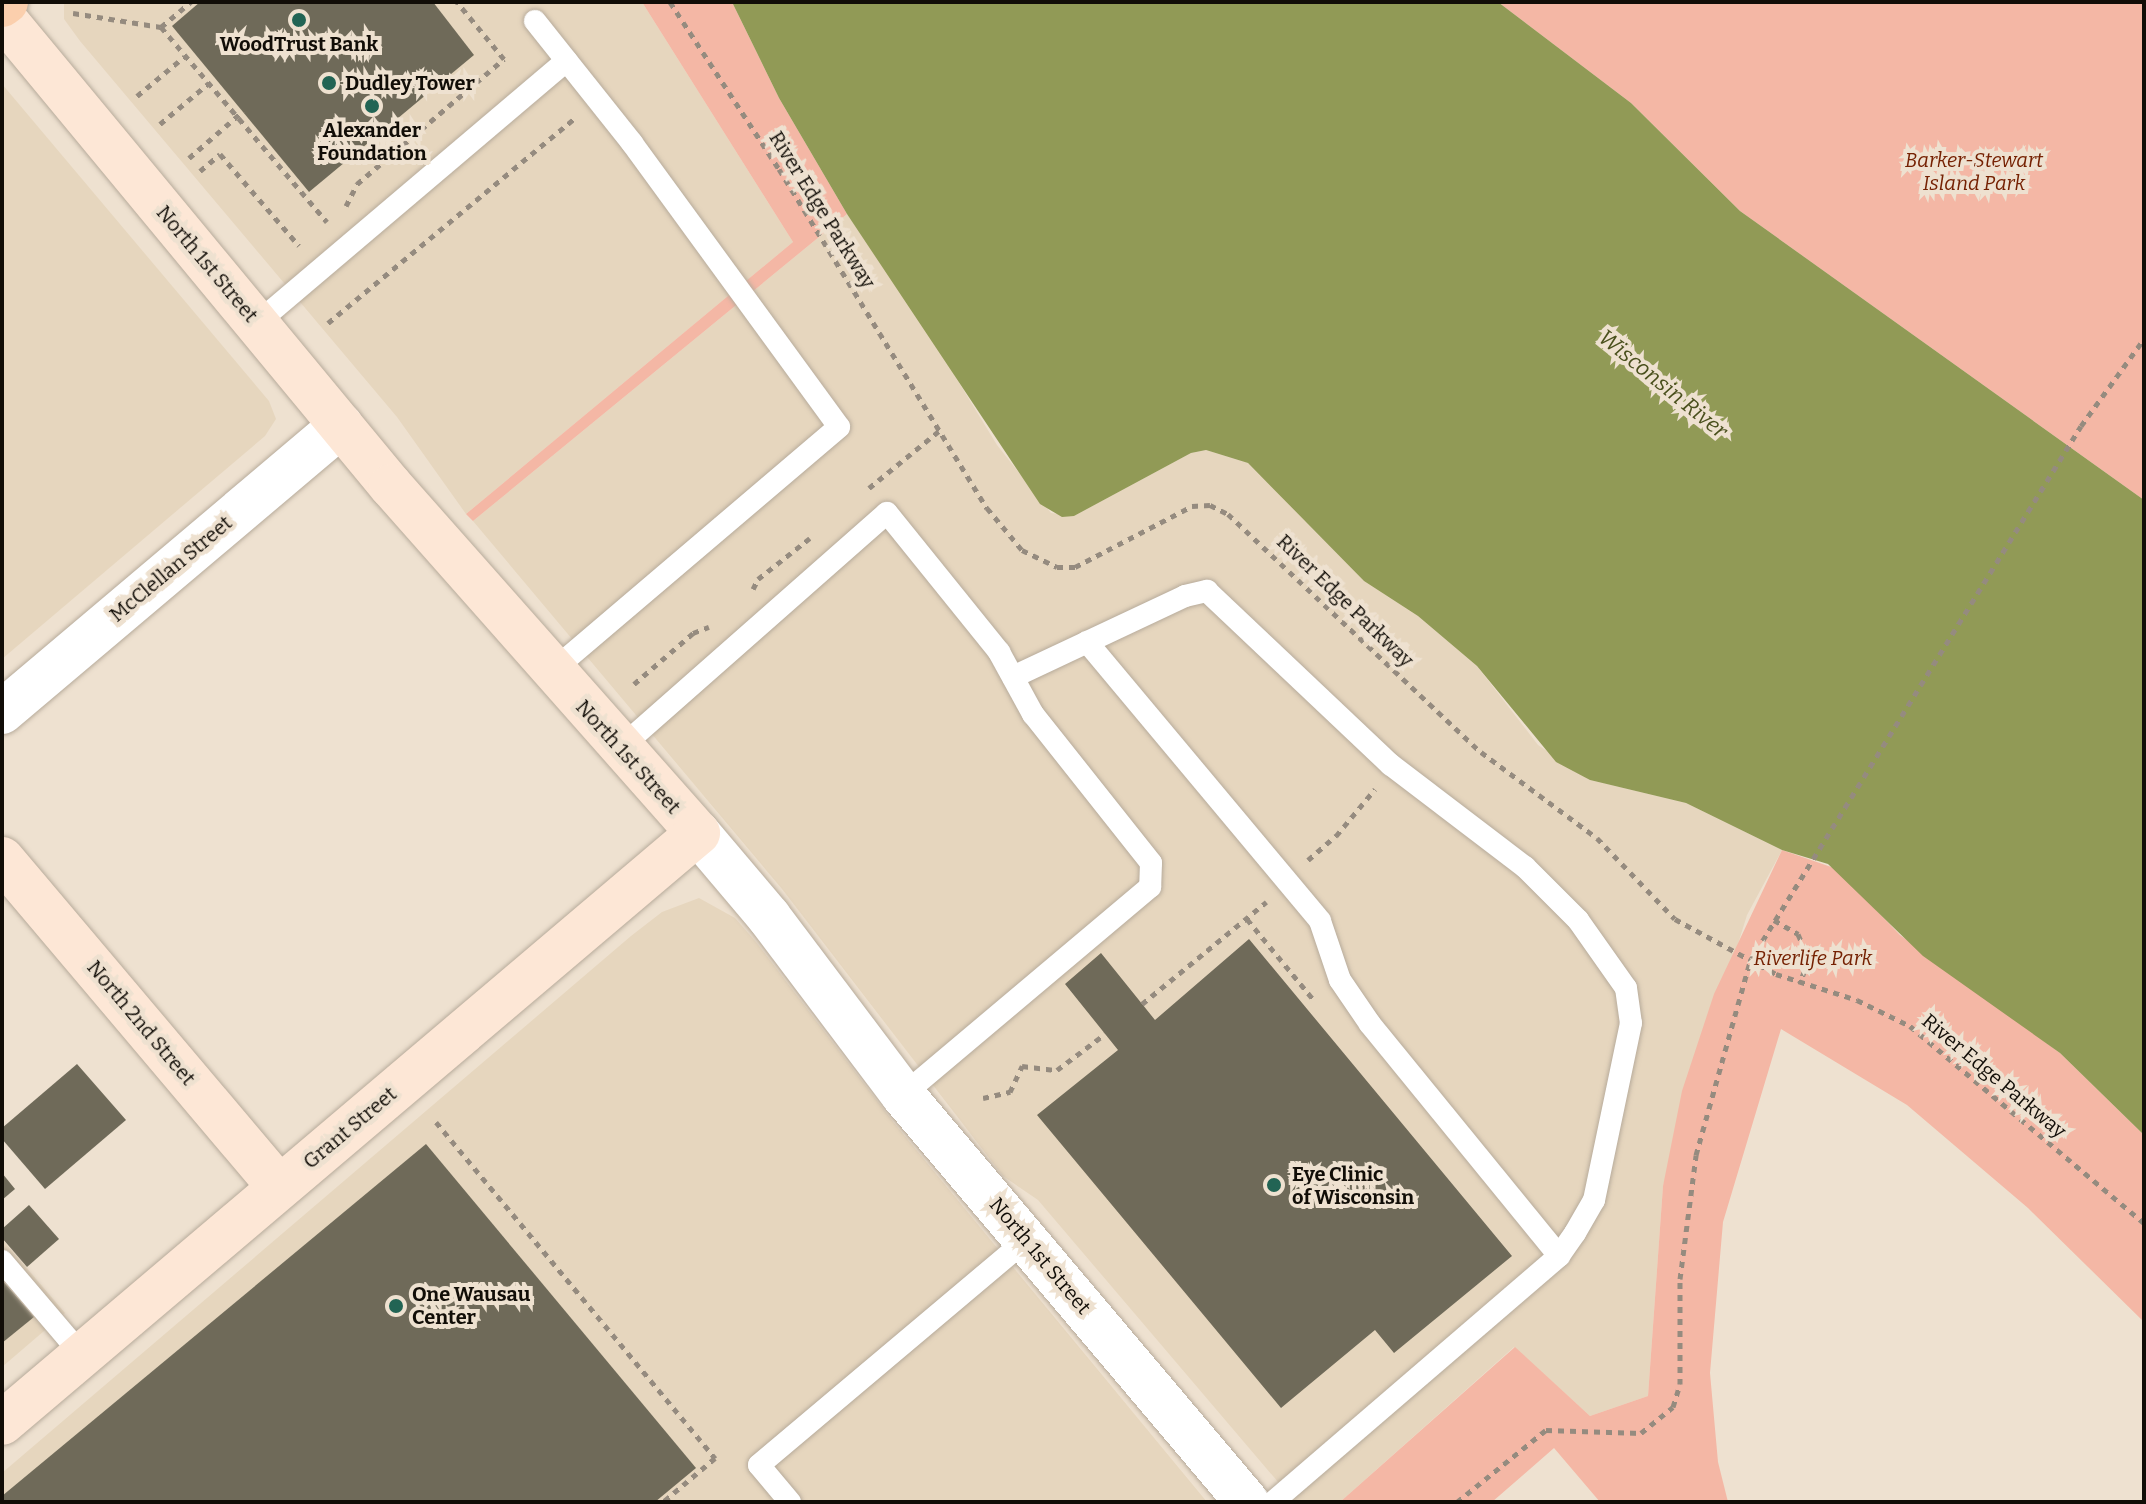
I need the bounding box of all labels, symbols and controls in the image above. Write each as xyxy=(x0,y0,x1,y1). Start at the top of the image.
marker: WoodTrust Bank xyxy=(290,11,308,29)
place label: WoodTrust Bank xyxy=(220,32,378,56)
place label: Dudley Tower xyxy=(345,71,475,95)
marker: Dudley Tower xyxy=(320,74,338,92)
marker: Alexander Foundation xyxy=(363,97,381,115)
place label: Alexander Foundation xyxy=(317,118,427,165)
street label: River Edge Parkway xyxy=(764,127,880,293)
park label: Barker-Stewart Island Park xyxy=(1905,148,2043,195)
street label: North 1st Street xyxy=(151,201,263,327)
water label: Wisconsin River xyxy=(1593,324,1733,444)
street label: McClellan Street xyxy=(105,511,237,627)
street label: River Edge Parkway xyxy=(1272,530,1418,672)
street label: North 1st Street xyxy=(571,695,685,819)
park label: Riverlife Park xyxy=(1754,946,1872,970)
street label: North 2nd Street xyxy=(82,956,200,1090)
street label: River Edge Parkway xyxy=(1917,1009,2071,1143)
street label: Grant Street xyxy=(299,1082,401,1174)
place label: Eye Clinic of Wisconsin xyxy=(1292,1162,1414,1209)
marker: Eye Clinic of Wisconsin xyxy=(1263,1174,1285,1196)
street label: North 1st Street xyxy=(984,1193,1096,1319)
place label: One Wausau Center xyxy=(412,1282,530,1329)
marker: One Wausau Center xyxy=(387,1297,405,1315)

